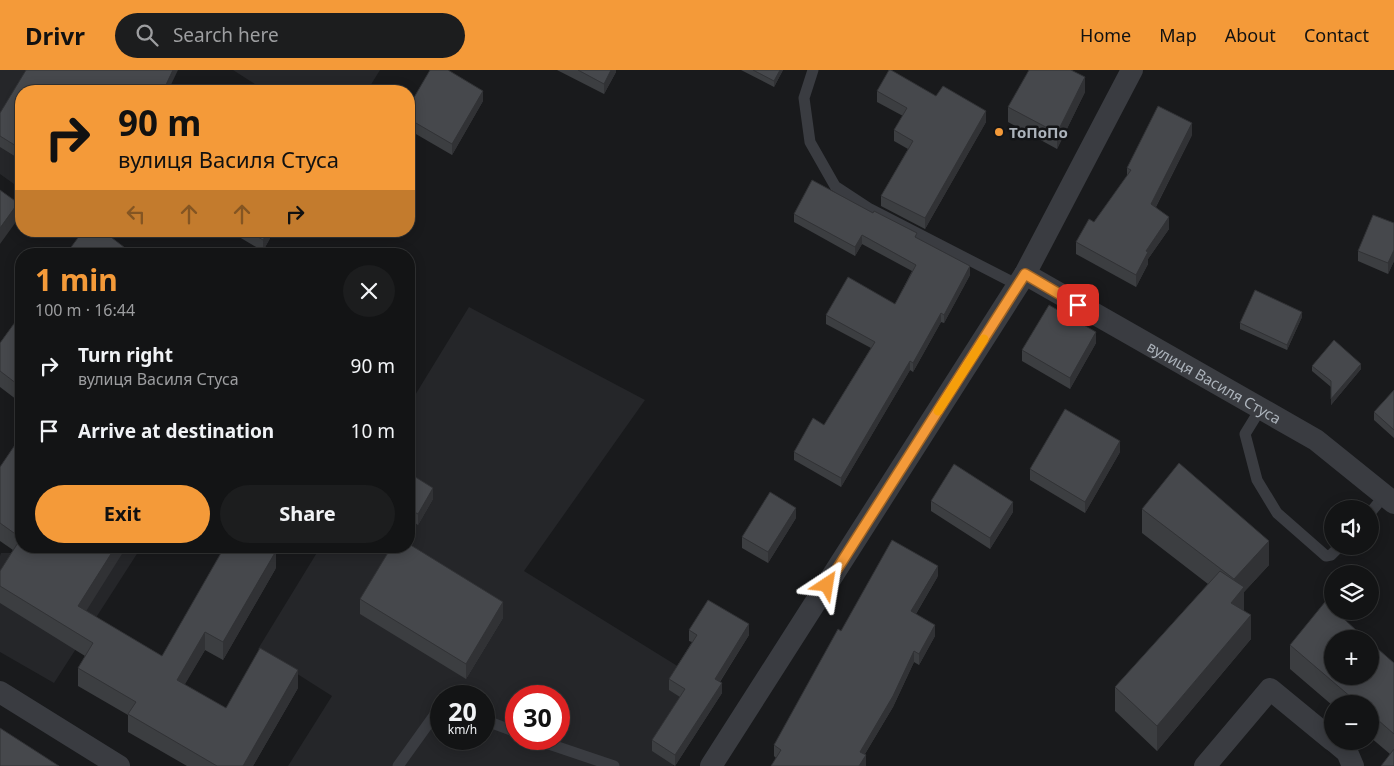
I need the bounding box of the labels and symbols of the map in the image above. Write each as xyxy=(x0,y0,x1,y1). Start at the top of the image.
place label: ТоПоПо xyxy=(1009,122,1068,142)
marker: ТоПоПо xyxy=(993,126,1005,138)
pin xyxy=(1057,284,1099,326)
street label: вулиця Василя Стуса xyxy=(1144,336,1285,428)
position arrow xyxy=(800,558,852,610)
speed limit sign: 30 xyxy=(505,685,570,750)

